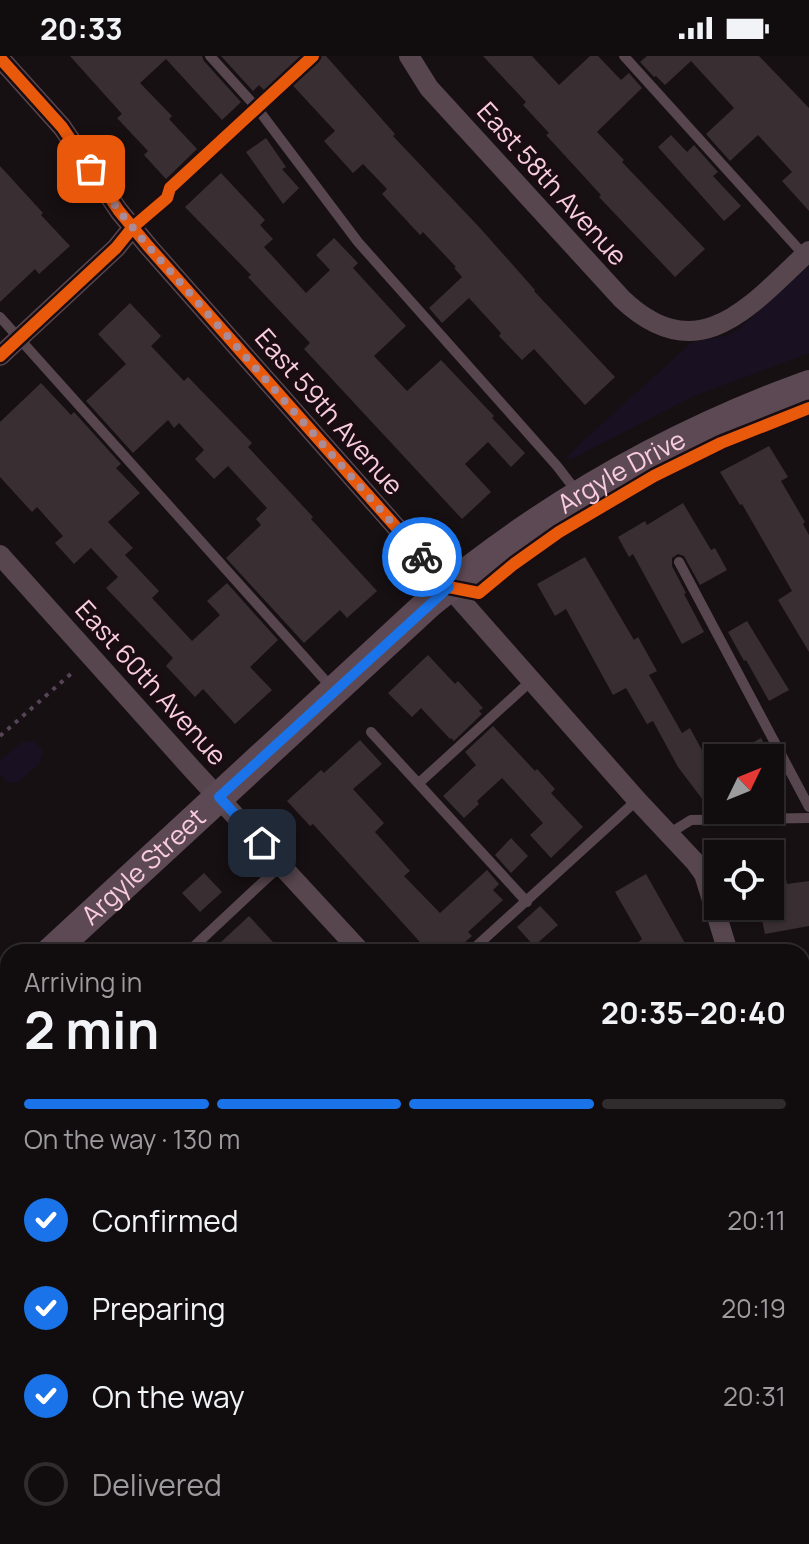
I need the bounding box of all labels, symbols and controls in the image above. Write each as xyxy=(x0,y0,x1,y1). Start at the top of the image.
text: 20:33 xyxy=(40,8,123,49)
street label: East 58th Avenue xyxy=(470,94,636,273)
pin xyxy=(57,135,125,203)
icon: bag xyxy=(69,147,113,191)
street label: East 59th Avenue xyxy=(247,320,412,502)
street label: Argyle Drive xyxy=(550,421,691,521)
courier xyxy=(382,517,462,597)
icon: bike xyxy=(400,535,444,579)
street label: East 60th Avenue xyxy=(68,592,236,773)
north arrow xyxy=(704,744,784,824)
map controls xyxy=(704,744,784,920)
street label: Argyle Street xyxy=(73,799,213,932)
pin xyxy=(228,809,296,877)
icon: home xyxy=(240,821,284,865)
button: locate xyxy=(704,840,784,920)
text: Arriving in xyxy=(24,964,142,1000)
text: 20:35–20:40 xyxy=(601,992,786,1033)
text: 2 min xyxy=(24,994,159,1065)
text: On the way · 130 m xyxy=(24,1121,240,1157)
icon: check xyxy=(24,1198,68,1242)
text: Confirmed xyxy=(92,1200,239,1241)
text: 20:11 xyxy=(727,1202,786,1238)
icon: check xyxy=(24,1286,68,1330)
text: Preparing xyxy=(92,1288,226,1329)
text: 20:19 xyxy=(721,1290,786,1326)
icon: check xyxy=(24,1374,68,1418)
text: On the way xyxy=(92,1376,245,1417)
text: 20:31 xyxy=(723,1378,786,1414)
text: Delivered xyxy=(92,1464,222,1505)

